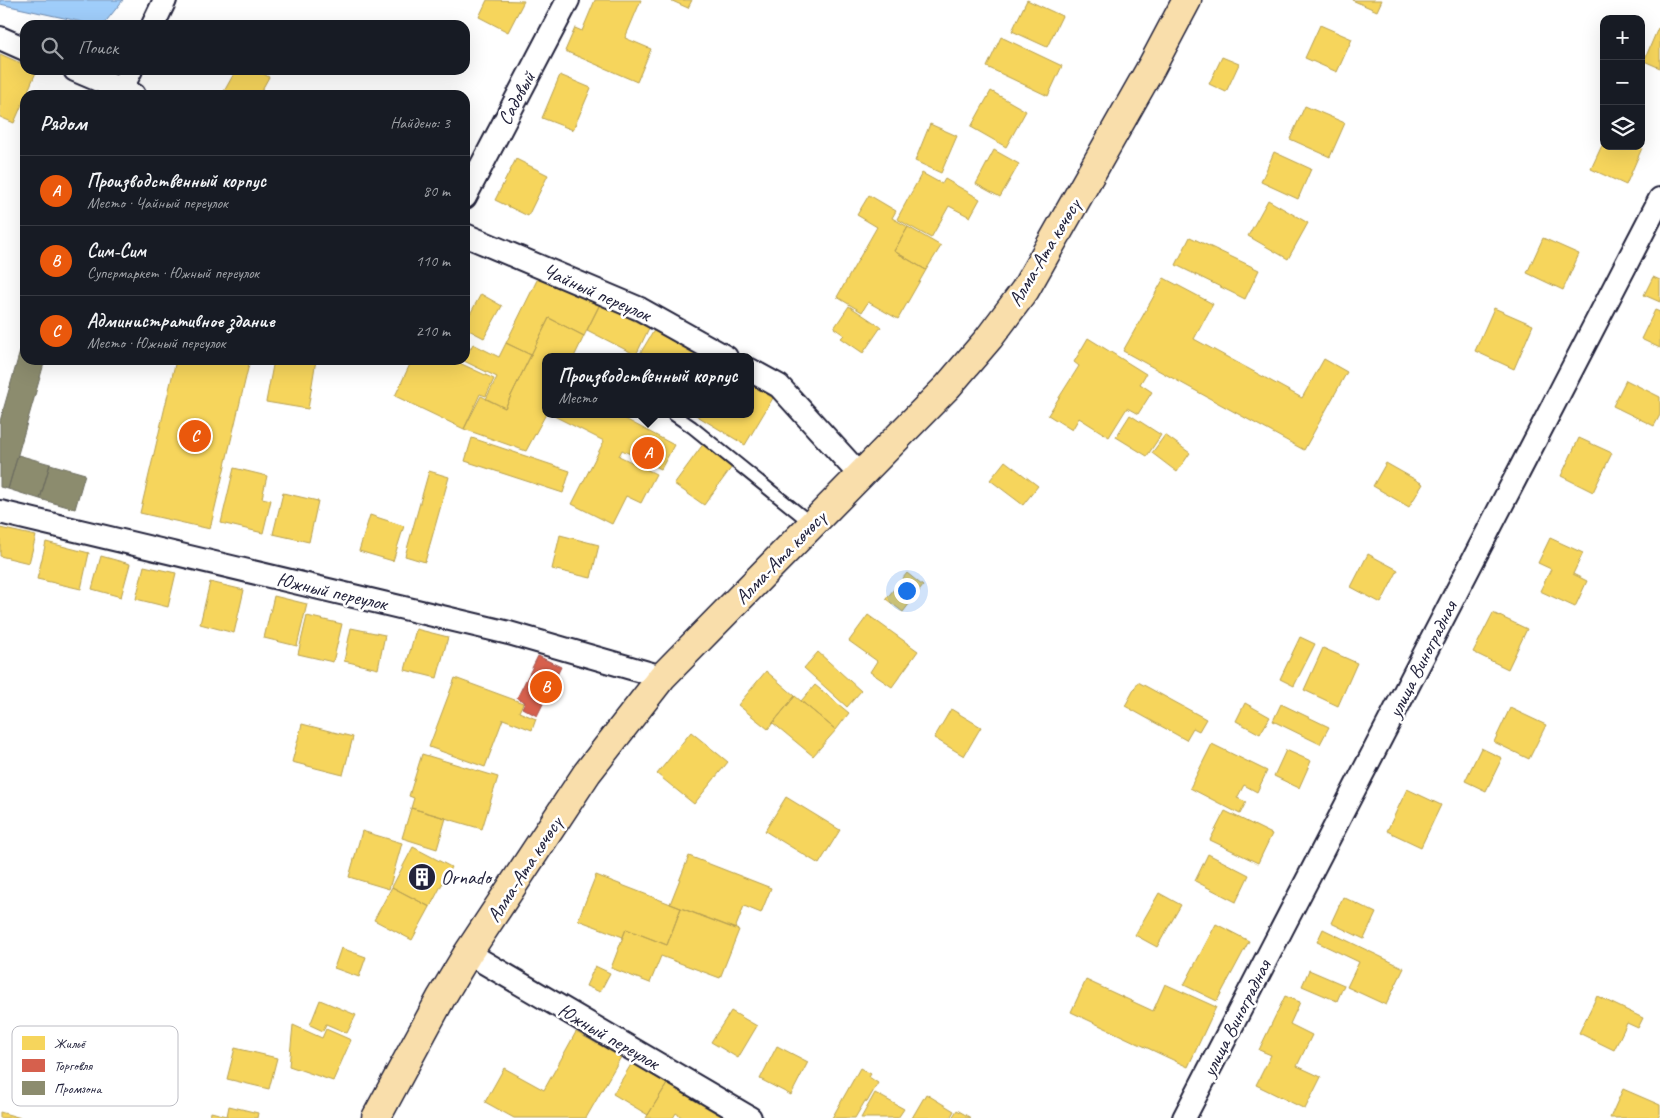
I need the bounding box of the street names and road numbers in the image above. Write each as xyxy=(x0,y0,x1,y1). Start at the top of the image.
street label: Садовый xyxy=(492,66,542,129)
street label: Алма-Ата көчөсү xyxy=(1003,193,1087,311)
street label: Чайный переулок xyxy=(539,258,656,328)
street label: Алма-Ата көчөсү xyxy=(729,504,832,610)
street label: Южный переулок xyxy=(274,567,391,617)
street label: улица Виноградная xyxy=(1382,595,1463,723)
street label: Алма-Ата көчөсү xyxy=(481,810,569,927)
street label: улица Виноградная xyxy=(1196,954,1277,1082)
street label: Южный переулок xyxy=(554,998,665,1076)

